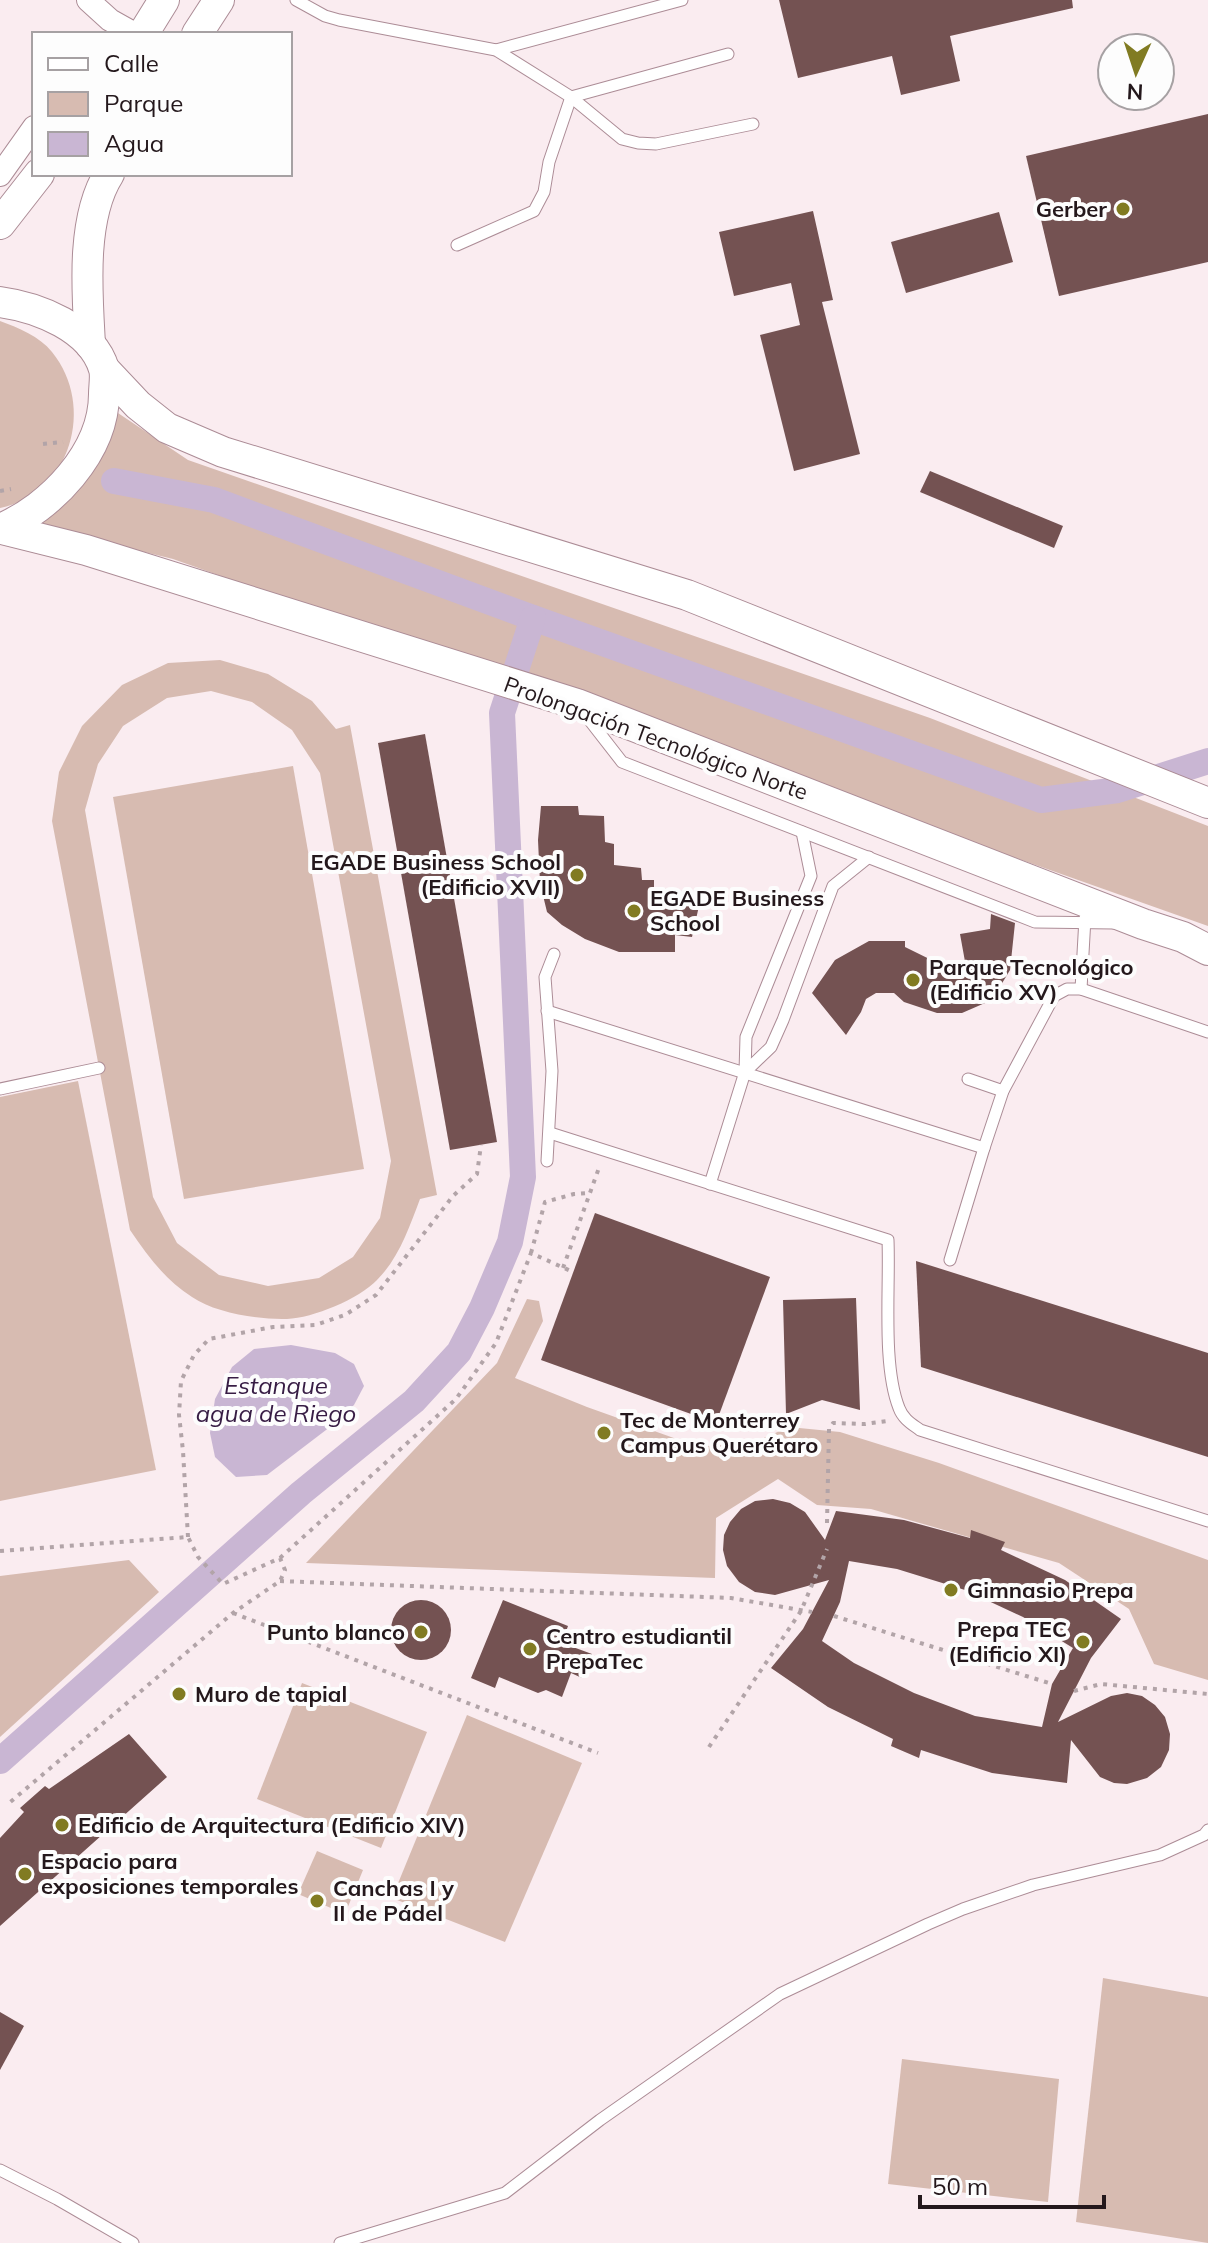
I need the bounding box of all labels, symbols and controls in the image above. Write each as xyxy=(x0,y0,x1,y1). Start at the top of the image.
legend xyxy=(32,32,292,176)
north arrow xyxy=(1096,32,1176,112)
text: Calle xyxy=(104,48,159,78)
text: N xyxy=(1126,78,1144,106)
text: Parque xyxy=(104,88,183,118)
text: Agua xyxy=(104,128,164,158)
place label: Gerber xyxy=(1036,195,1107,223)
marker: Gerber xyxy=(1114,200,1132,218)
street label: Prolongación Tecnológico Norte xyxy=(500,670,812,806)
place label: EGADE Business School (Edificio XVII) xyxy=(310,848,561,901)
marker: EGADE Business School (Edificio XVII) xyxy=(568,866,586,884)
place label: EGADE Business School xyxy=(650,884,824,937)
marker: EGADE Business School xyxy=(625,902,643,920)
place label: Parque Tecnológico (Edificio XV) xyxy=(929,953,1134,1006)
marker: Parque Tecnológico (Edificio XV) xyxy=(904,971,922,989)
water label: Estanque agua de Riego xyxy=(196,1370,356,1428)
place label: Tec de Monterrey Campus Querétaro xyxy=(620,1406,818,1459)
marker: Tec de Monterrey Campus Querétaro xyxy=(595,1424,613,1442)
place label: Gimnasio Prepa xyxy=(967,1576,1134,1604)
marker: Gimnasio Prepa xyxy=(942,1581,960,1599)
place label: Prepa TEC (Edificio XI) xyxy=(948,1615,1067,1668)
place label: Punto blanco xyxy=(267,1618,405,1646)
place label: Centro estudiantil PrepaTec xyxy=(546,1622,732,1675)
marker: Punto blanco xyxy=(412,1623,430,1641)
marker: Prepa TEC (Edificio XI) xyxy=(1074,1633,1092,1651)
marker: Centro estudiantil PrepaTec xyxy=(521,1640,539,1658)
place label: Muro de tapial xyxy=(195,1680,347,1708)
marker: Muro de tapial xyxy=(170,1685,188,1703)
place label: Edificio de Arquitectura (Edificio XIV) xyxy=(78,1811,466,1839)
marker: Edificio de Arquitectura (Edificio XIV) xyxy=(53,1816,71,1834)
place label: Espacio para exposiciones temporales xyxy=(41,1847,298,1900)
marker: Espacio para exposiciones temporales xyxy=(16,1865,34,1883)
place label: Canchas I y II de Pádel xyxy=(333,1874,454,1927)
marker: Canchas I y II de Pádel xyxy=(308,1892,326,1910)
scale bar xyxy=(920,2159,1104,2209)
text: 50 m xyxy=(932,2171,988,2201)

